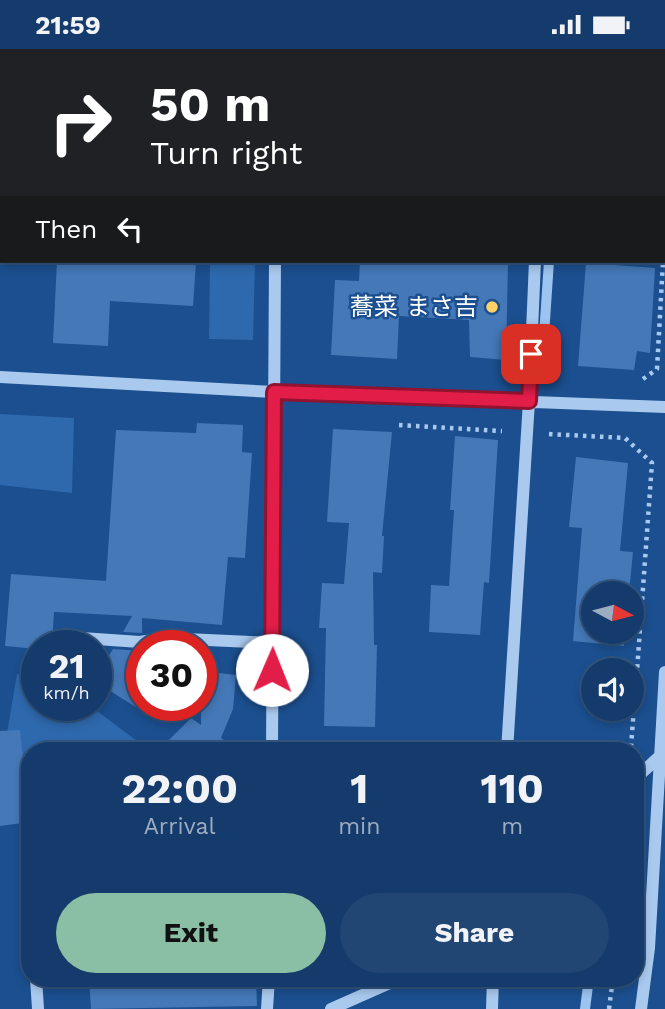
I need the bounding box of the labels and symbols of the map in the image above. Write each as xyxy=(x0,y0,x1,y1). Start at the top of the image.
place label: 蕎菜 まさ吉 xyxy=(350,293,478,321)
marker: 蕎菜 まさ吉 xyxy=(484,299,500,315)
pin xyxy=(501,324,561,384)
north arrow xyxy=(581,581,644,644)
speed limit sign: 30 xyxy=(126,630,217,721)
position arrow xyxy=(235,633,309,707)

